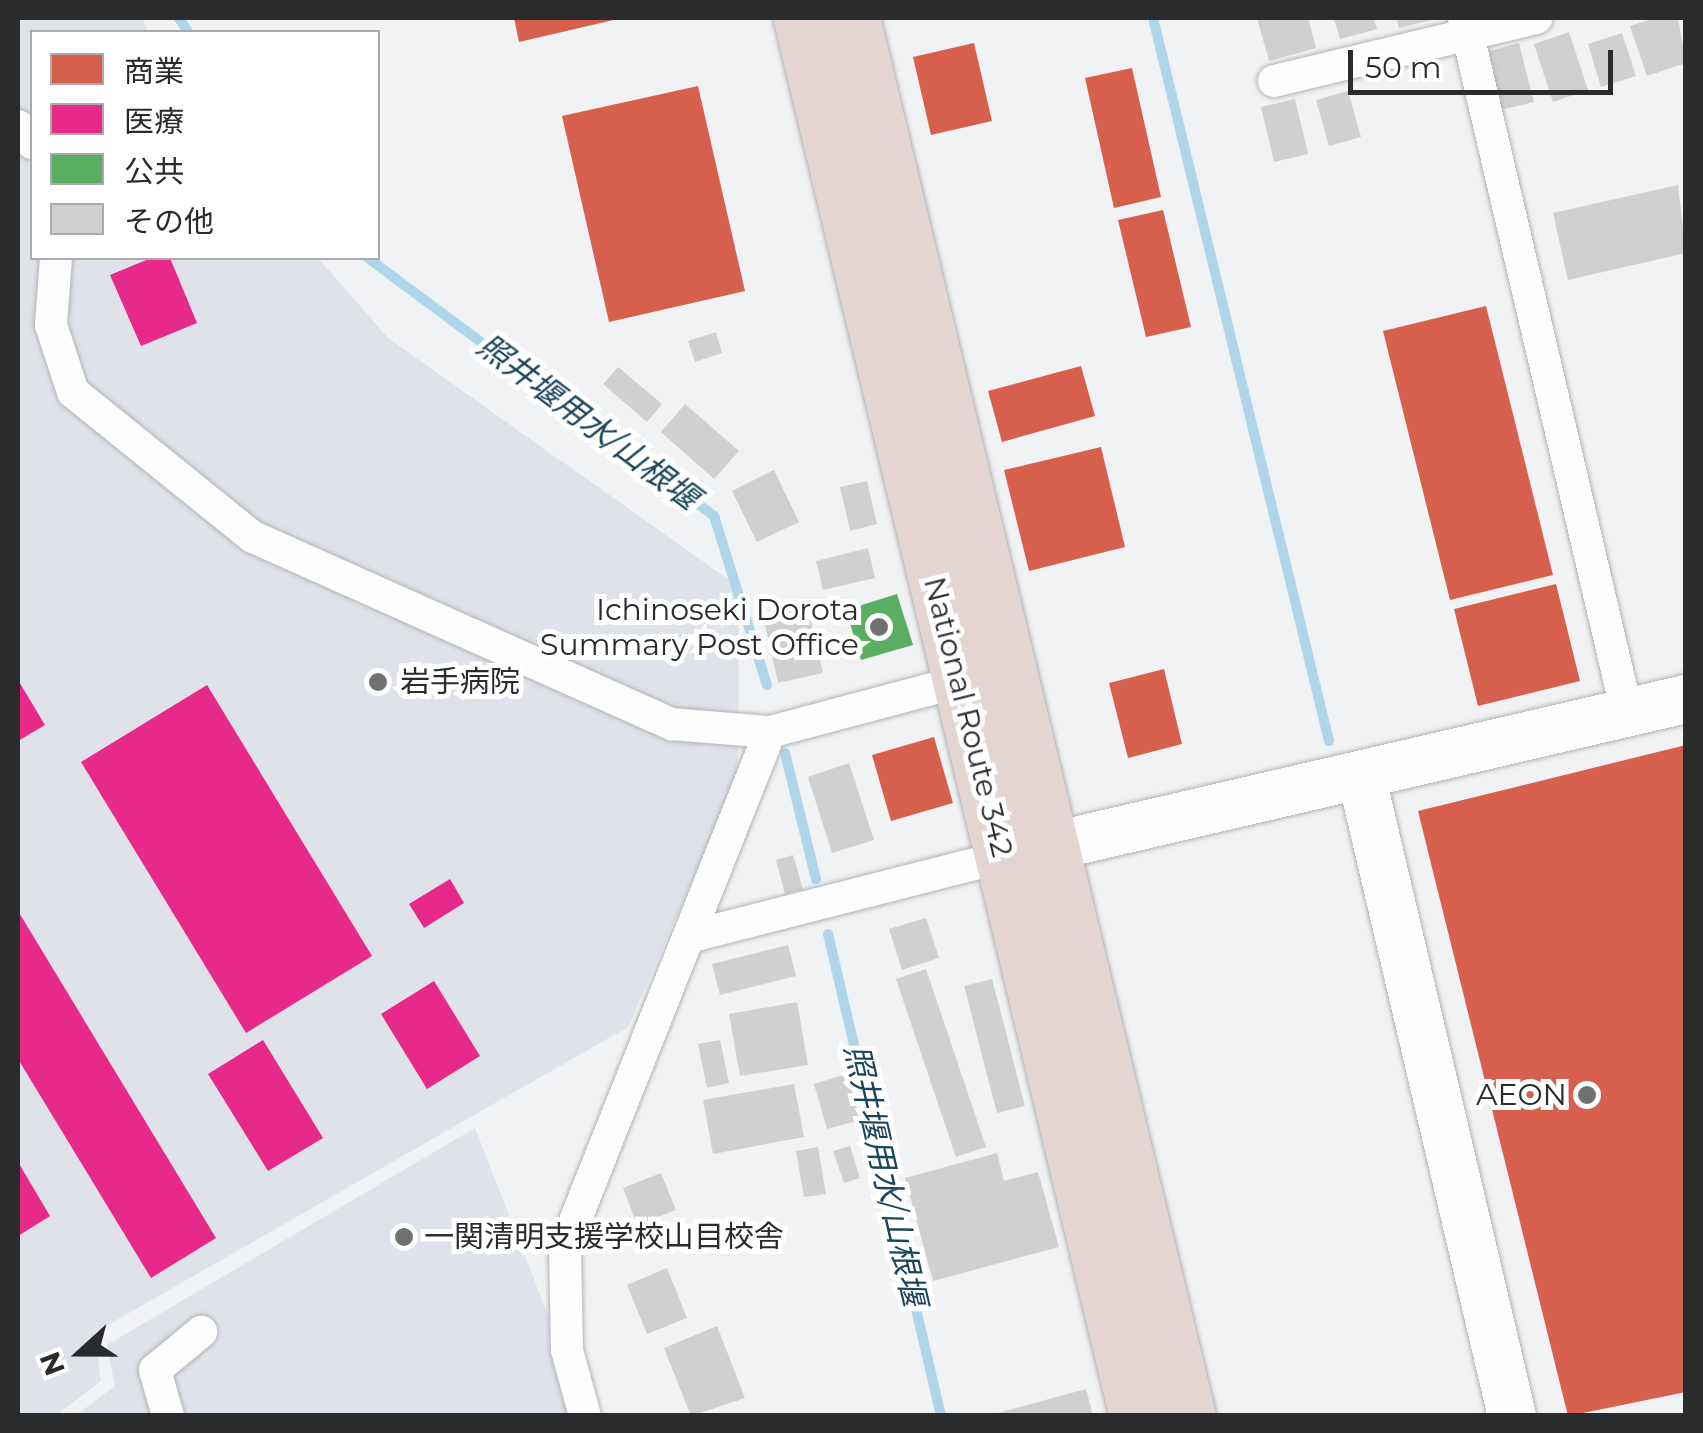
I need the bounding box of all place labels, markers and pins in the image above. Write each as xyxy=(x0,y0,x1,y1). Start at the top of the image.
place label: Ichinoseki Dorota Summary Post Office xyxy=(540,592,859,662)
marker: Ichinoseki Dorota Summary Post Office xyxy=(868,616,890,638)
place label: 岩手病院 xyxy=(400,664,520,700)
marker: 岩手病院 xyxy=(365,669,391,695)
place label: AEON xyxy=(1476,1077,1567,1113)
marker: AEON xyxy=(1576,1084,1598,1106)
place label: 一関清明支援学校山目校舎 xyxy=(424,1219,784,1255)
marker: 一関清明支援学校山目校舎 xyxy=(393,1226,415,1248)

